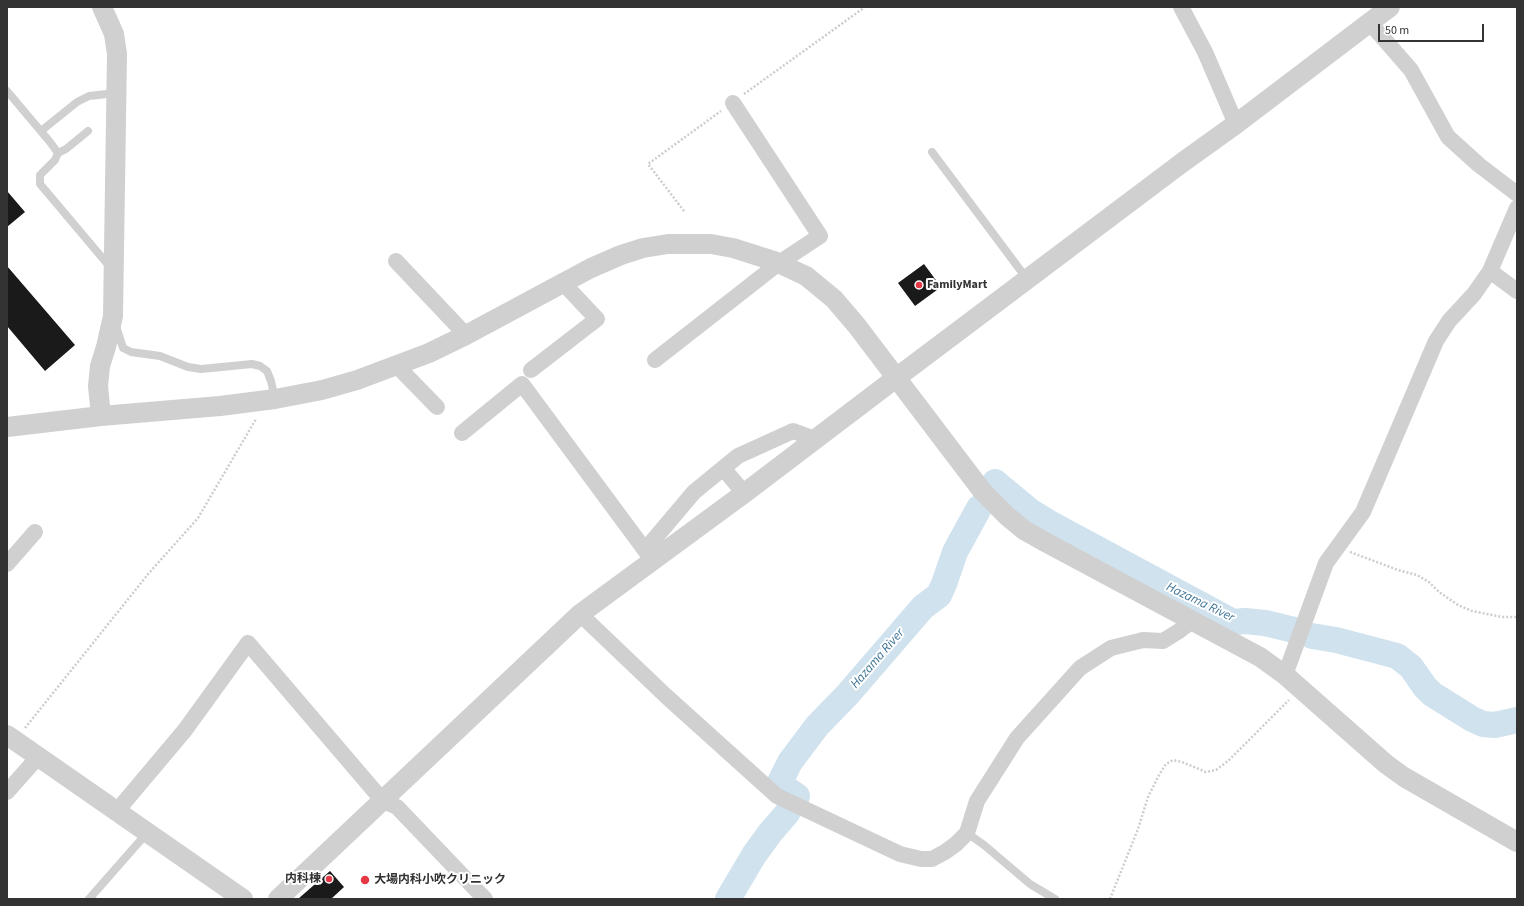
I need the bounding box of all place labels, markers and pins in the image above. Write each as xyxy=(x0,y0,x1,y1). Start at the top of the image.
place label: FamilyMart xyxy=(927,278,987,292)
marker: FamilyMart xyxy=(914,280,924,290)
place label: 内科棟 xyxy=(285,872,321,886)
place label: 大場内科小吹クリニック xyxy=(374,873,506,887)
marker: 内科棟 xyxy=(324,874,334,884)
marker: 大場内科小吹クリニック xyxy=(359,874,371,886)

